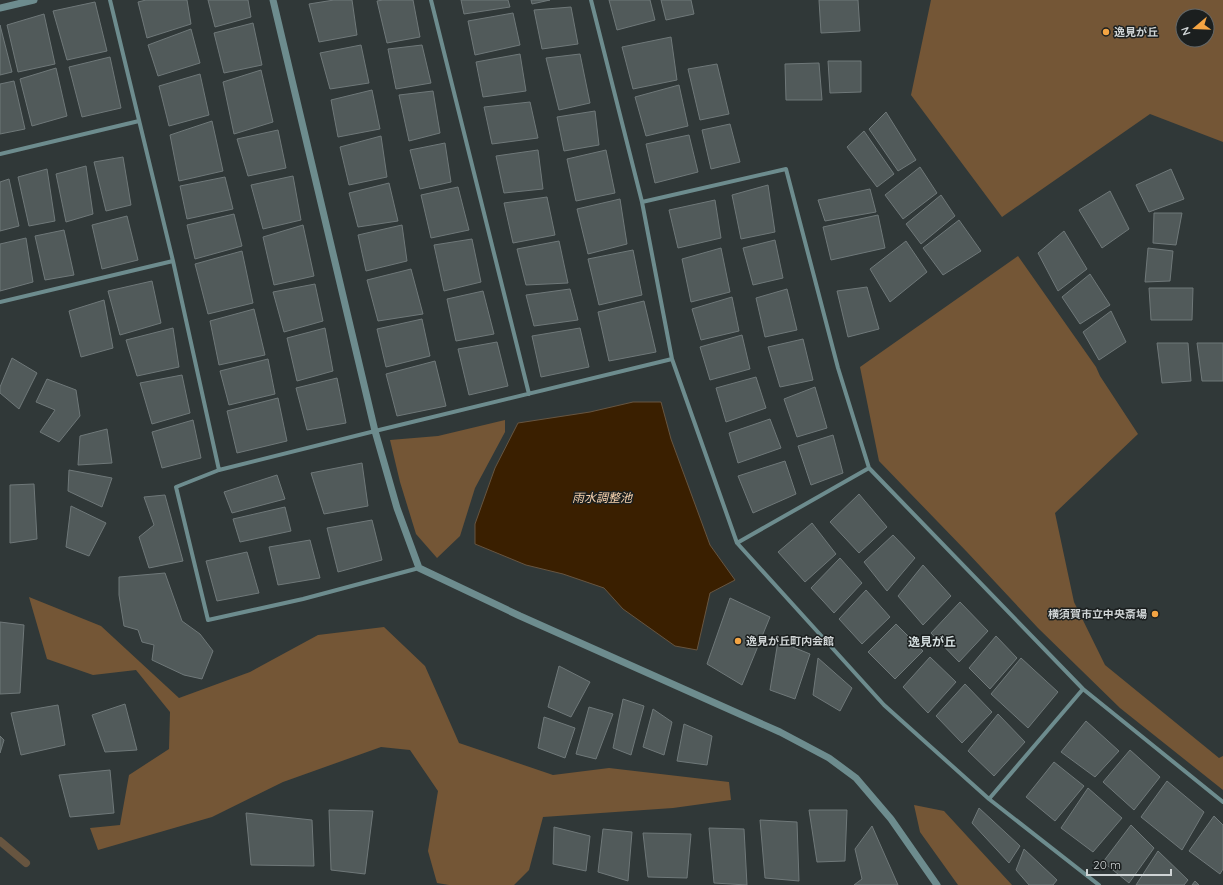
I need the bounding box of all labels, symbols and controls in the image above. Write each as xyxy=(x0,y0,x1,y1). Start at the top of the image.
north arrow xyxy=(1175,8,1215,48)
place label: 逸見が丘 xyxy=(1114,25,1158,39)
text: N xyxy=(1178,25,1193,37)
marker: 逸見が丘 xyxy=(1101,27,1111,37)
water label: 雨水調整池 xyxy=(572,490,633,505)
place label: 横須賀市立中央斎場 xyxy=(1048,607,1147,621)
marker: 横須賀市立中央斎場 xyxy=(1150,609,1160,619)
place label: 逸見が丘町内会館 xyxy=(746,634,834,648)
district label: 逸見が丘 xyxy=(908,634,956,649)
marker: 逸見が丘町内会館 xyxy=(733,636,743,646)
scale bar xyxy=(1087,851,1171,877)
text: 20 m xyxy=(1093,857,1121,872)

